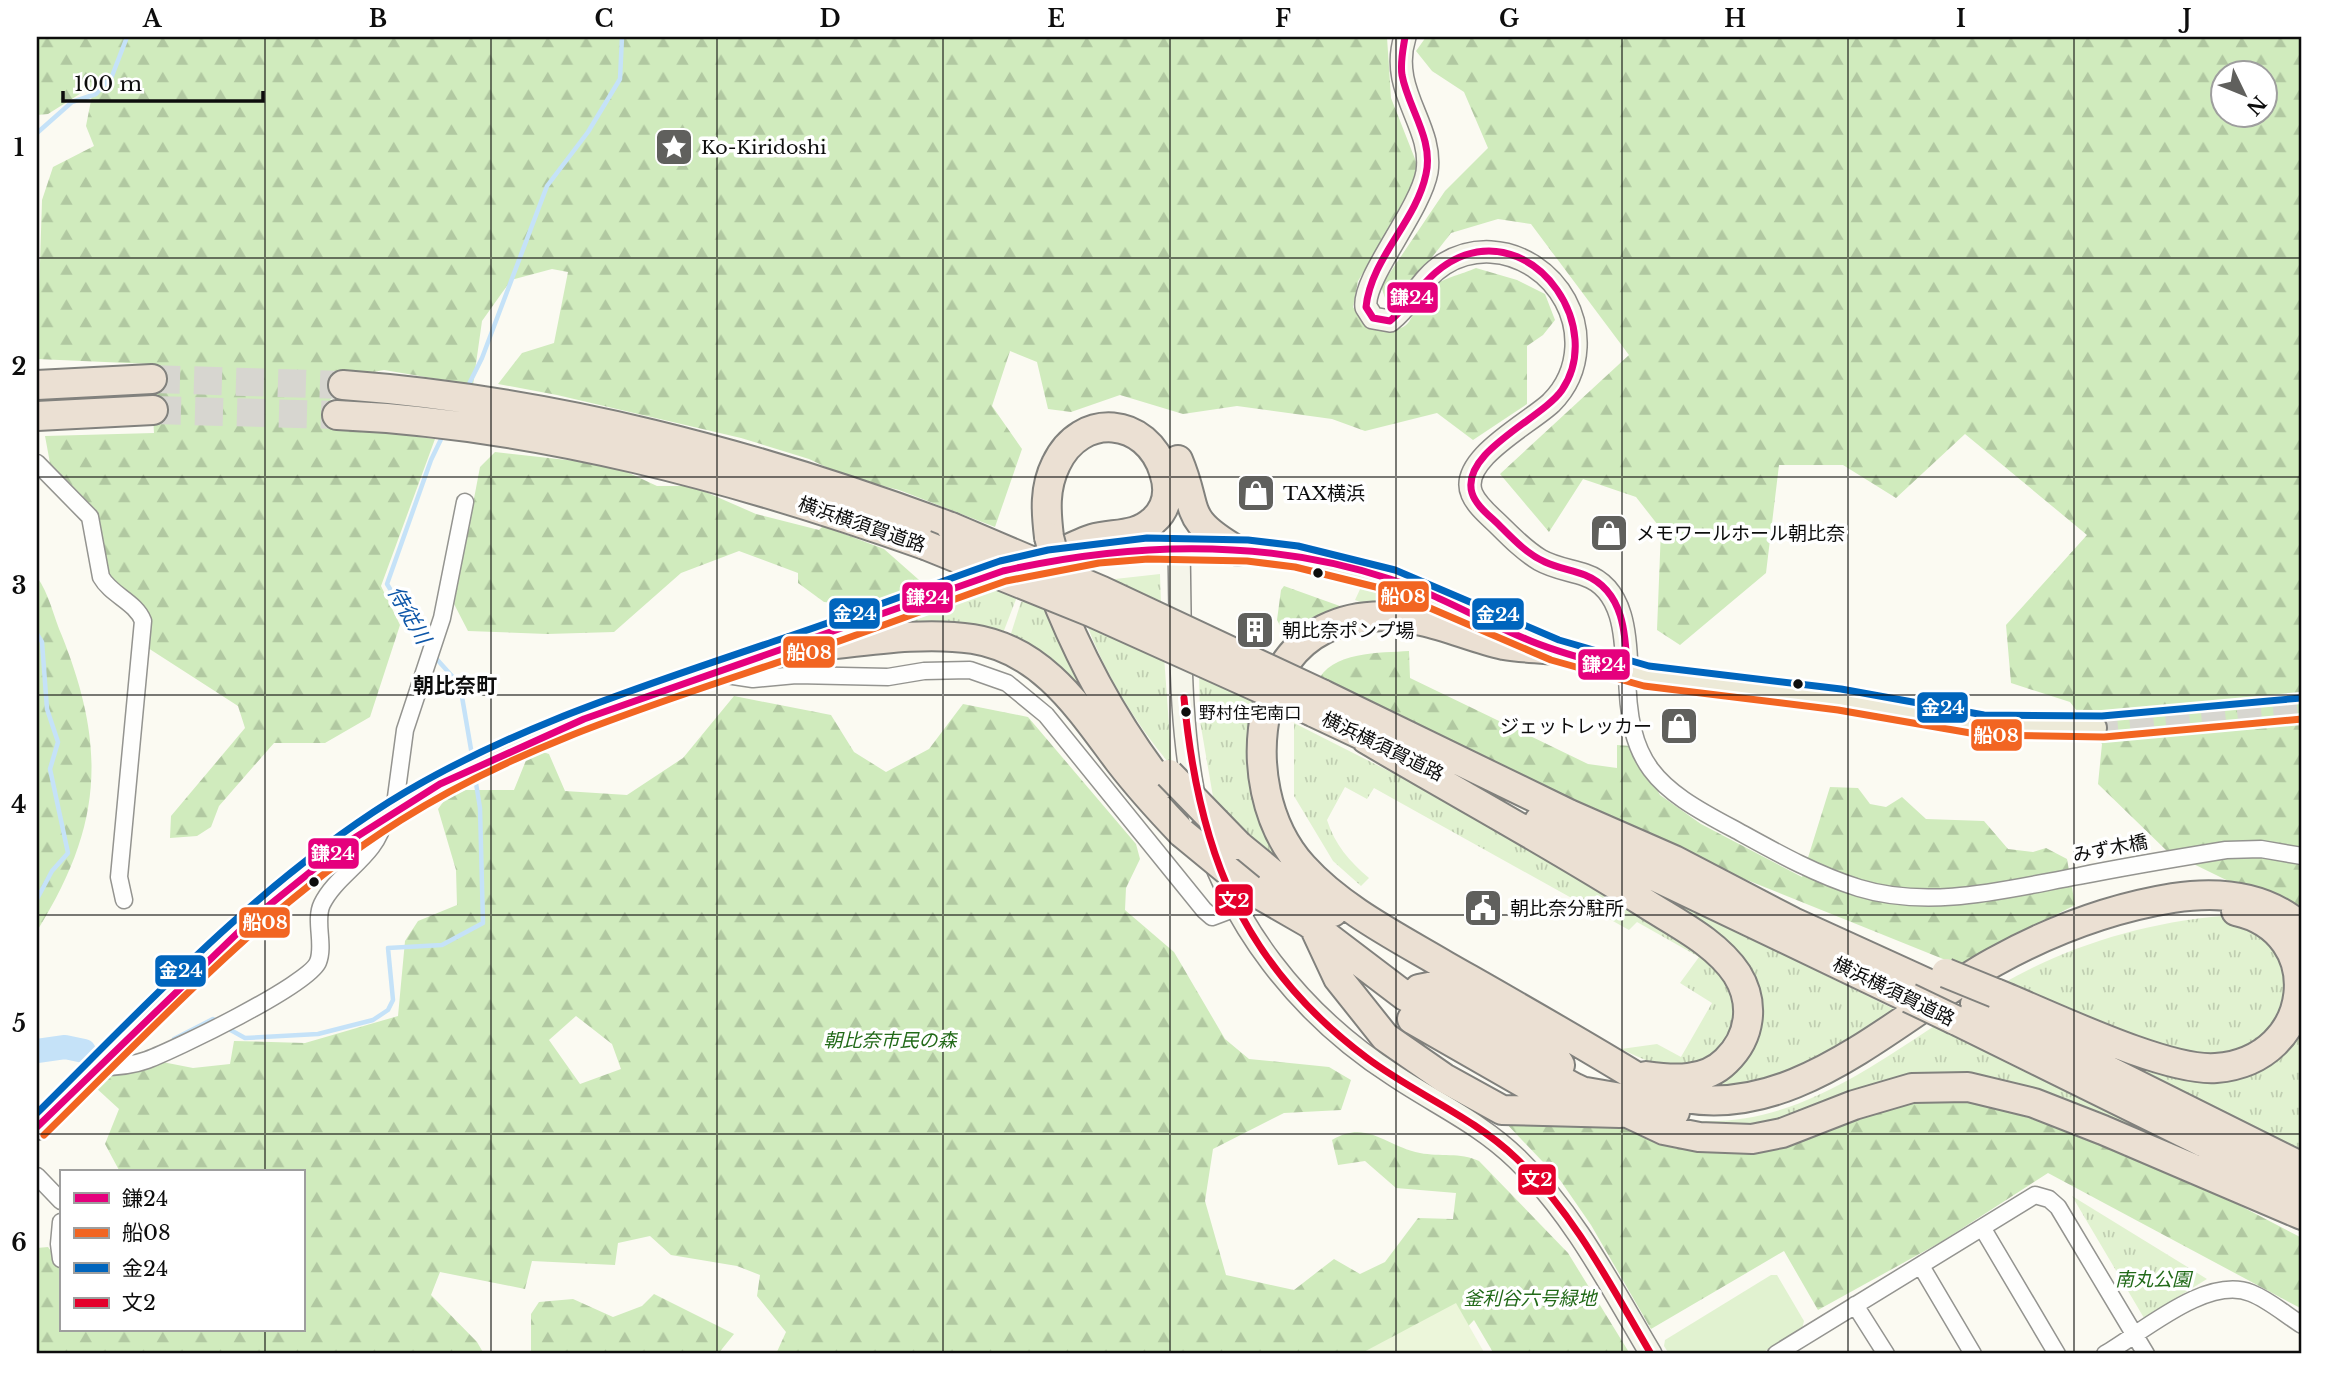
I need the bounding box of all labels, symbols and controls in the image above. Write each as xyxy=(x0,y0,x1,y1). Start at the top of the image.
text: A xyxy=(142,5,163,33)
text: B xyxy=(369,5,387,33)
text: C xyxy=(595,5,613,33)
text: D xyxy=(819,5,841,33)
text: E xyxy=(1047,5,1065,33)
text: F xyxy=(1275,5,1291,33)
text: G xyxy=(1499,5,1519,33)
text: H xyxy=(1724,5,1746,33)
text: I xyxy=(1956,5,1966,33)
text: J xyxy=(2178,5,2192,33)
scale bar xyxy=(63,60,262,104)
north arrow xyxy=(2210,60,2280,130)
text: 100 m xyxy=(74,71,142,97)
text: N xyxy=(2241,91,2271,120)
place icon: Ko-Kiridoshi xyxy=(653,126,695,168)
text: 1 xyxy=(14,134,24,162)
place label: Ko-Kiridoshi xyxy=(701,136,827,159)
line badge: 鎌24 xyxy=(1386,281,1439,314)
text: 鎌24 xyxy=(1389,286,1434,309)
text: 2 xyxy=(12,353,26,381)
shop icon: TAX横浜 xyxy=(1235,472,1277,514)
place label: TAX横浜 xyxy=(1283,482,1365,505)
street label: 横浜横須賀道路 xyxy=(795,492,928,557)
shop icon: メモワールホール朝比奈 xyxy=(1588,512,1630,554)
place label: メモワールホール朝比奈 xyxy=(1636,522,1845,545)
unlabelled marker xyxy=(1311,566,1325,580)
text: 3 xyxy=(12,572,26,600)
line badge: 船08 xyxy=(1377,580,1430,613)
water label: 侍従川 xyxy=(382,581,437,651)
line badge: 鎌24 xyxy=(901,581,954,614)
text: 船08 xyxy=(1380,585,1426,608)
text: 鎌24 xyxy=(905,586,950,609)
line badge: 金24 xyxy=(828,597,881,630)
line badge: 金24 xyxy=(1471,597,1525,631)
text: 金24 xyxy=(833,602,877,625)
text: 金24 xyxy=(1476,603,1520,626)
building icon: 朝比奈ポンプ場 xyxy=(1234,609,1276,651)
place label: 朝比奈ポンプ場 xyxy=(1282,619,1414,642)
line badge: 船08 xyxy=(782,635,836,669)
text: 船08 xyxy=(786,641,832,664)
line badge: 鎌24 xyxy=(1577,648,1631,681)
text: 鎌24 xyxy=(1581,653,1626,676)
district label: 朝比奈町 xyxy=(413,673,497,699)
unlabelled marker xyxy=(1791,677,1805,691)
line badge: 金24 xyxy=(1916,691,1969,724)
text: 金24 xyxy=(1921,696,1965,719)
place label: 野村住宅南口 xyxy=(1199,703,1301,724)
marker: 野村住宅南口 xyxy=(1179,705,1193,719)
shop icon: ジェットレッカー xyxy=(1658,705,1700,747)
street label: 横浜横須賀道路 xyxy=(1318,707,1448,786)
place label: ジェットレッカー xyxy=(1500,715,1652,738)
line badge: 船08 xyxy=(1970,718,2023,752)
text: 船08 xyxy=(1973,724,2019,747)
text: 4 xyxy=(11,791,27,819)
street label: みず木橋 xyxy=(2071,830,2150,867)
line badge: 鎌24 xyxy=(307,837,360,870)
text: 鎌24 xyxy=(310,842,355,865)
unlabelled marker xyxy=(307,875,321,889)
line badge: 文2 xyxy=(1214,883,1254,917)
public building icon: 朝比奈分駐所 xyxy=(1462,887,1504,929)
text: 文2 xyxy=(1218,889,1250,912)
place label: 朝比奈分駐所 xyxy=(1510,897,1624,920)
line badge: 船08 xyxy=(238,906,291,939)
text: 船08 xyxy=(242,911,288,934)
street label: 横浜横須賀道路 xyxy=(1829,952,1959,1031)
line badge: 金24 xyxy=(154,954,207,988)
text: 金24 xyxy=(159,959,203,982)
text: 5 xyxy=(12,1010,26,1038)
park label: 朝比奈市民の森 xyxy=(823,1029,958,1052)
line badge: 文2 xyxy=(1517,1163,1557,1196)
text: 文2 xyxy=(1521,1168,1553,1191)
legend xyxy=(60,1170,304,1332)
text: 鎌24 xyxy=(122,1186,168,1212)
text: 船08 xyxy=(122,1220,171,1246)
text: 6 xyxy=(11,1229,27,1257)
text: 金24 xyxy=(122,1256,168,1282)
park label: 南丸公園 xyxy=(2115,1268,2194,1291)
park label: 釜利谷六号緑地 xyxy=(1463,1287,1598,1310)
text: 文2 xyxy=(122,1290,156,1316)

